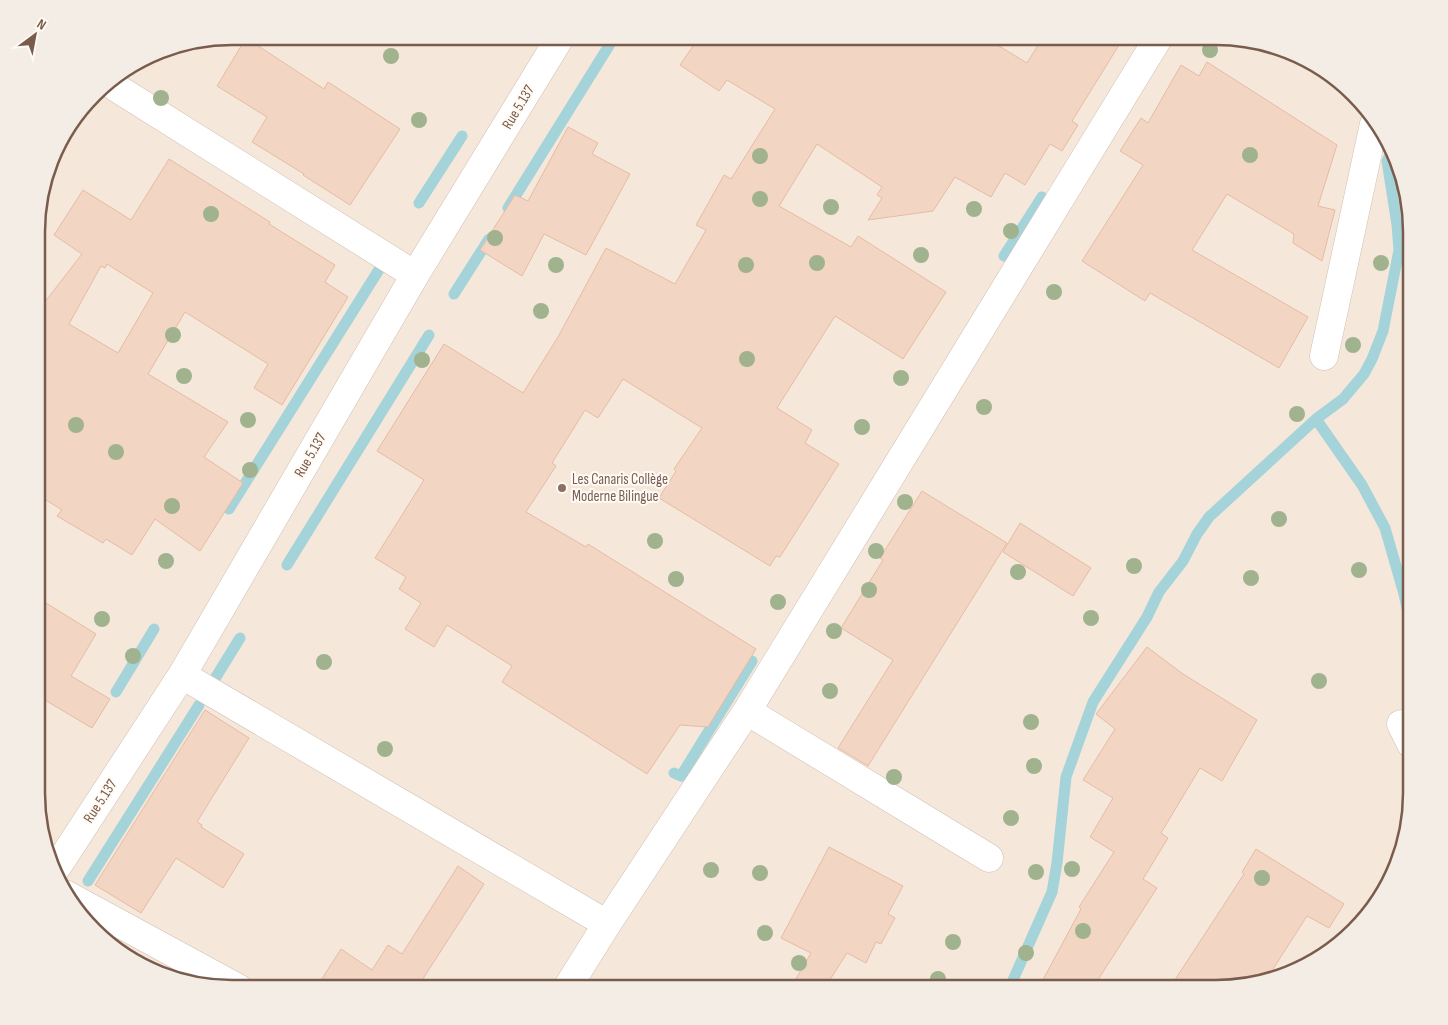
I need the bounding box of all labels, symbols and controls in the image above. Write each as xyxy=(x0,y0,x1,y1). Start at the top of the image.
north arrow xyxy=(10,10,60,60)
text: N xyxy=(34,15,49,34)
street label: Rue 5.137 xyxy=(498,82,539,133)
street label: Rue 5.137 xyxy=(290,430,331,481)
place label: Les Canaris Collège Moderne Bilingue xyxy=(572,470,668,506)
marker: Les Canaris Collège Moderne Bilingue xyxy=(556,482,568,494)
street label: Rue 5.137 xyxy=(79,776,121,827)

